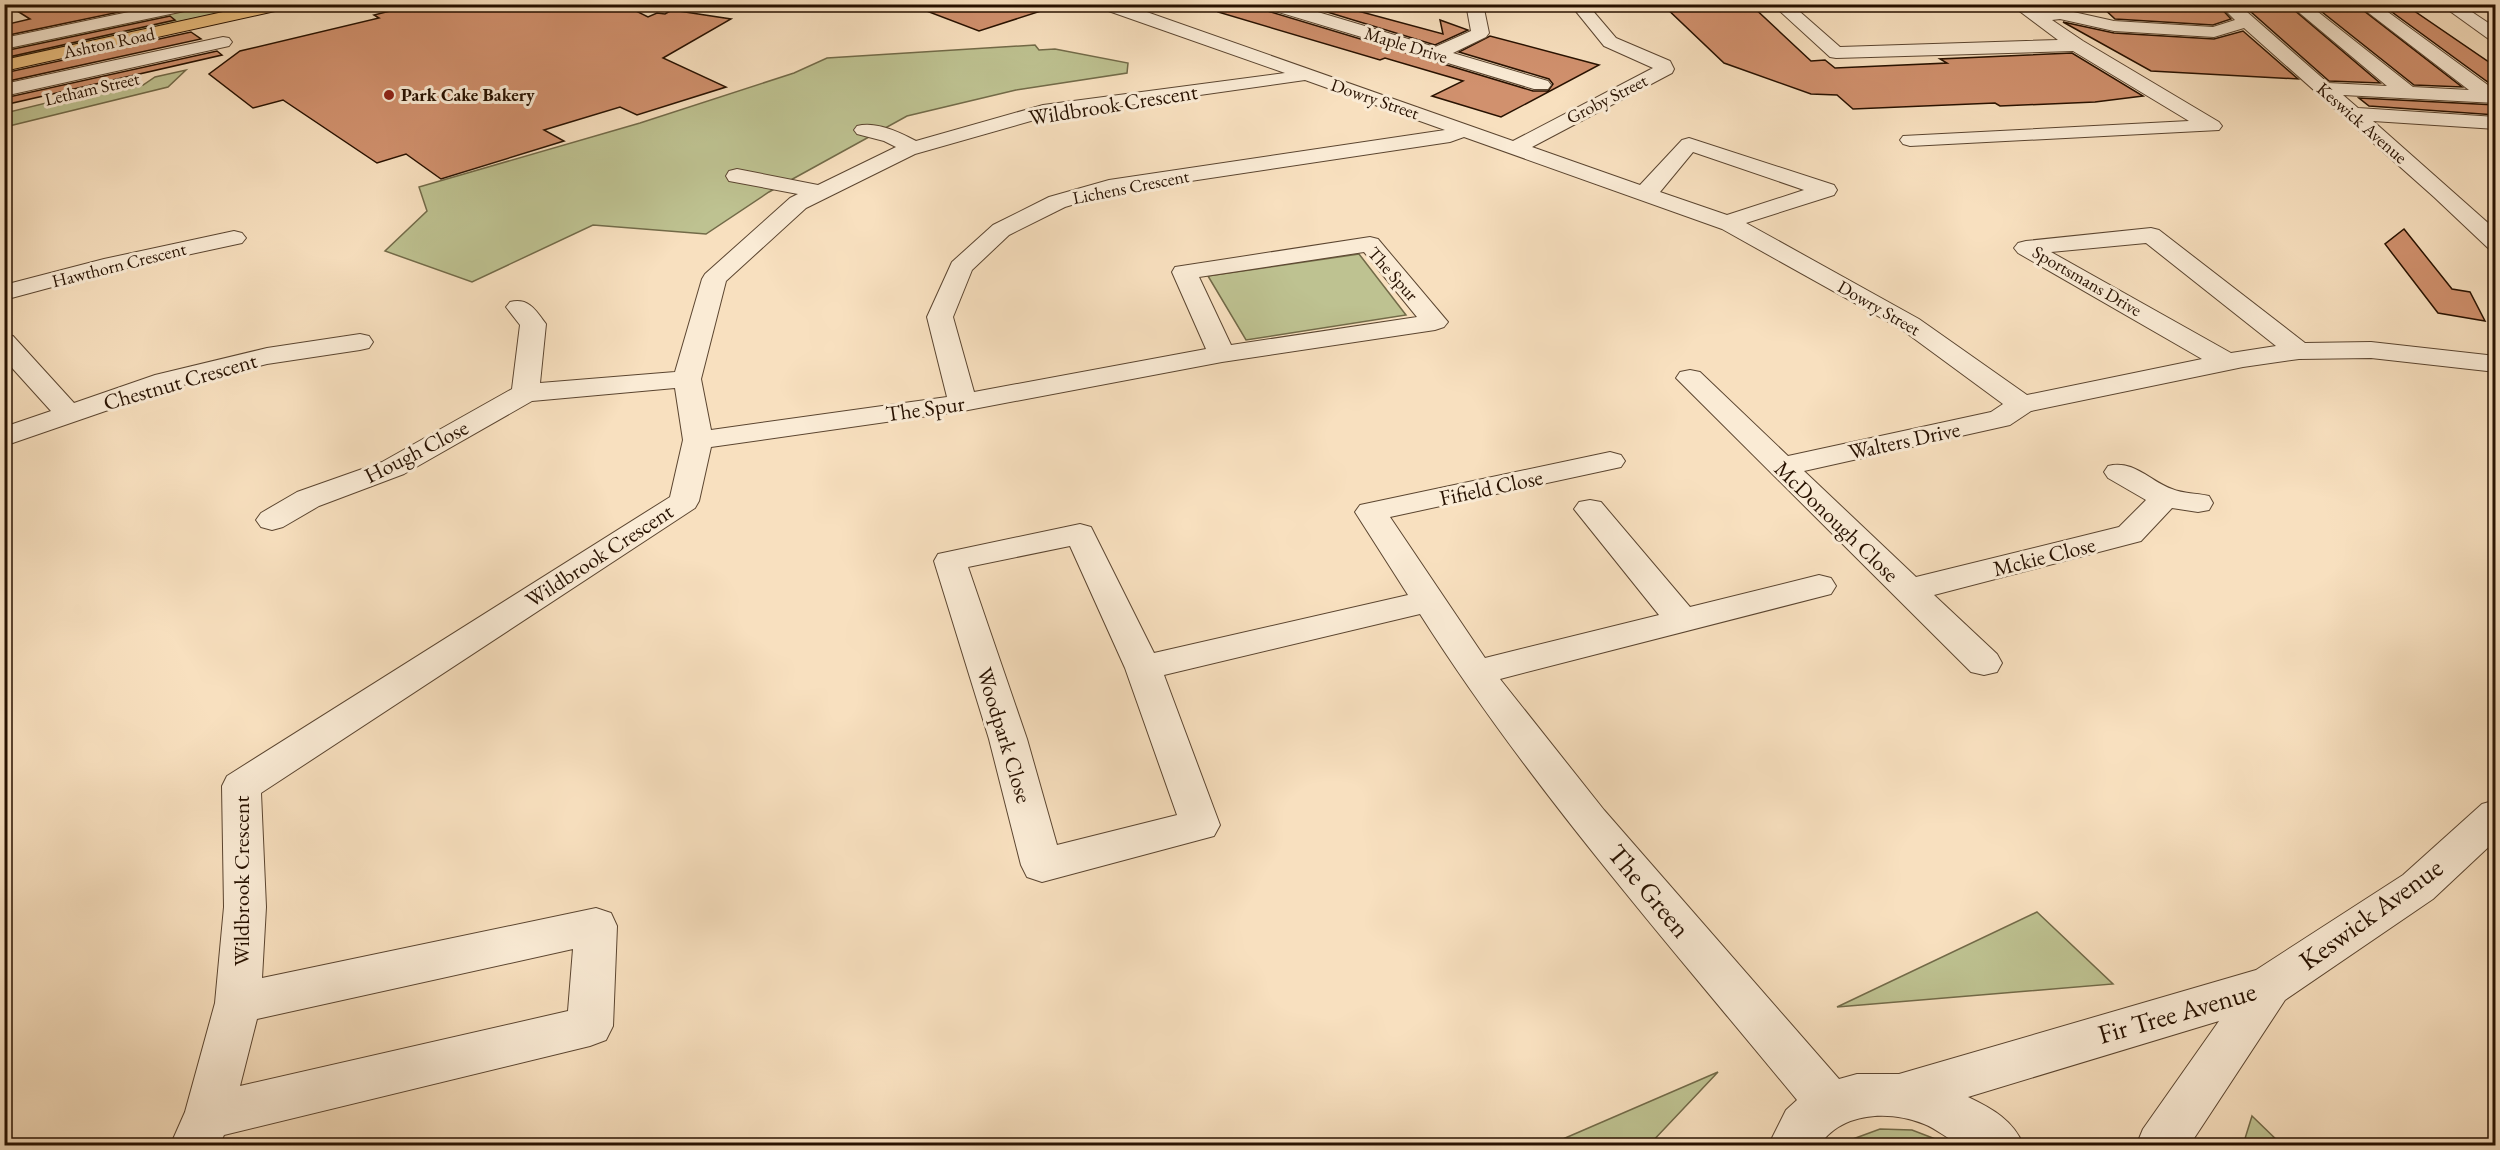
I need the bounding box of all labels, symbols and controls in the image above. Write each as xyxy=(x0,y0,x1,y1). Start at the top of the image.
street label: Ashton Road xyxy=(60,21,158,64)
street label: Maple Drive xyxy=(1362,21,1450,68)
street label: Letham Street xyxy=(42,66,142,111)
street label: Groby Street xyxy=(1562,68,1651,129)
street label: Dowry Street xyxy=(1328,73,1423,124)
street label: Wildbrook Crescent xyxy=(1027,77,1200,132)
street label: Keswick Avenue xyxy=(2312,77,2412,168)
place label: Park Cake Bakery xyxy=(401,83,535,106)
marker: Park Cake Bakery xyxy=(382,88,396,102)
street label: Lichens Crescent xyxy=(1071,164,1191,209)
street label: Hawthorn Crescent xyxy=(49,237,189,292)
street label: Sportsmans Drive xyxy=(2028,240,2146,321)
street label: The Spur xyxy=(1363,242,1424,306)
street label: Dowry Street xyxy=(1834,275,1925,341)
street label: Chestnut Crescent xyxy=(100,346,260,417)
street label: The Spur xyxy=(884,389,967,428)
street label: Hough Close xyxy=(359,413,474,490)
street label: Walters Drive xyxy=(1846,414,1963,466)
street label: McDonough Close xyxy=(1768,454,1906,589)
street label: Fifield Close xyxy=(1437,462,1546,513)
street label: Wildbrook Crescent xyxy=(520,497,679,614)
street label: Mckie Close xyxy=(1990,530,2099,583)
street label: Woodpark Close xyxy=(970,664,1039,807)
street label: Wildbrook Crescent xyxy=(227,796,256,966)
street label: The Green xyxy=(1600,837,1699,945)
street label: Keswick Avenue xyxy=(2292,850,2449,978)
street label: Fir Tree Avenue xyxy=(2094,973,2260,1052)

